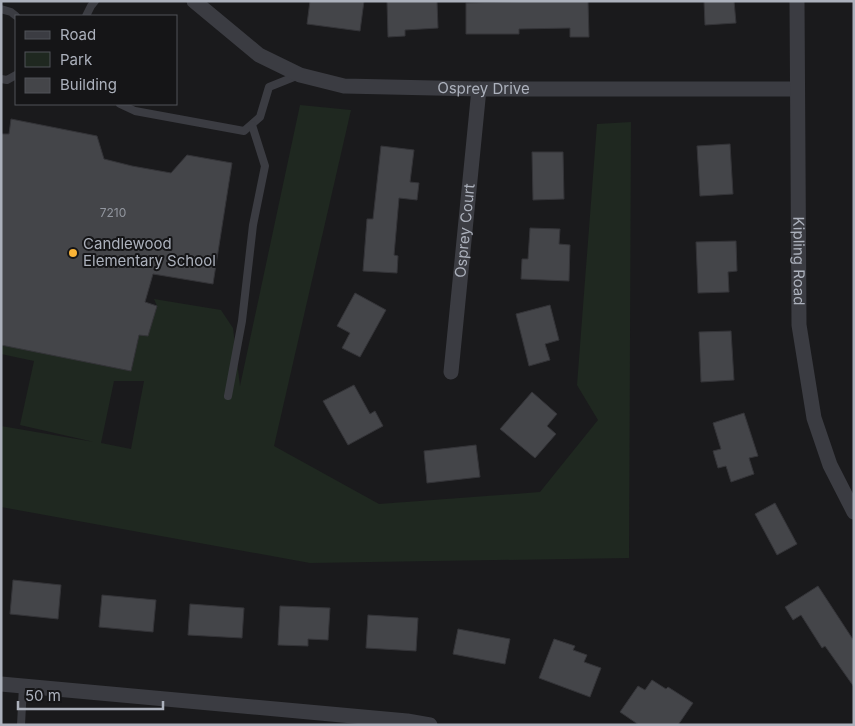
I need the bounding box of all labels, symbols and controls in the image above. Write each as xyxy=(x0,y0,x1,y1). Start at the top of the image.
legend xyxy=(15,15,178,105)
text: Road xyxy=(60,25,96,44)
text: Park xyxy=(60,50,93,69)
text: Building xyxy=(60,75,117,94)
street label: Osprey Drive xyxy=(437,78,530,98)
street label: Osprey Court xyxy=(450,182,479,279)
house number: 7210 xyxy=(100,205,126,220)
street label: Kipling Road xyxy=(789,216,809,306)
place label: Candlewood Elementary School xyxy=(83,234,216,270)
marker: Candlewood Elementary School xyxy=(67,247,79,259)
scale bar xyxy=(18,678,162,710)
text: 50 m xyxy=(25,686,61,705)

